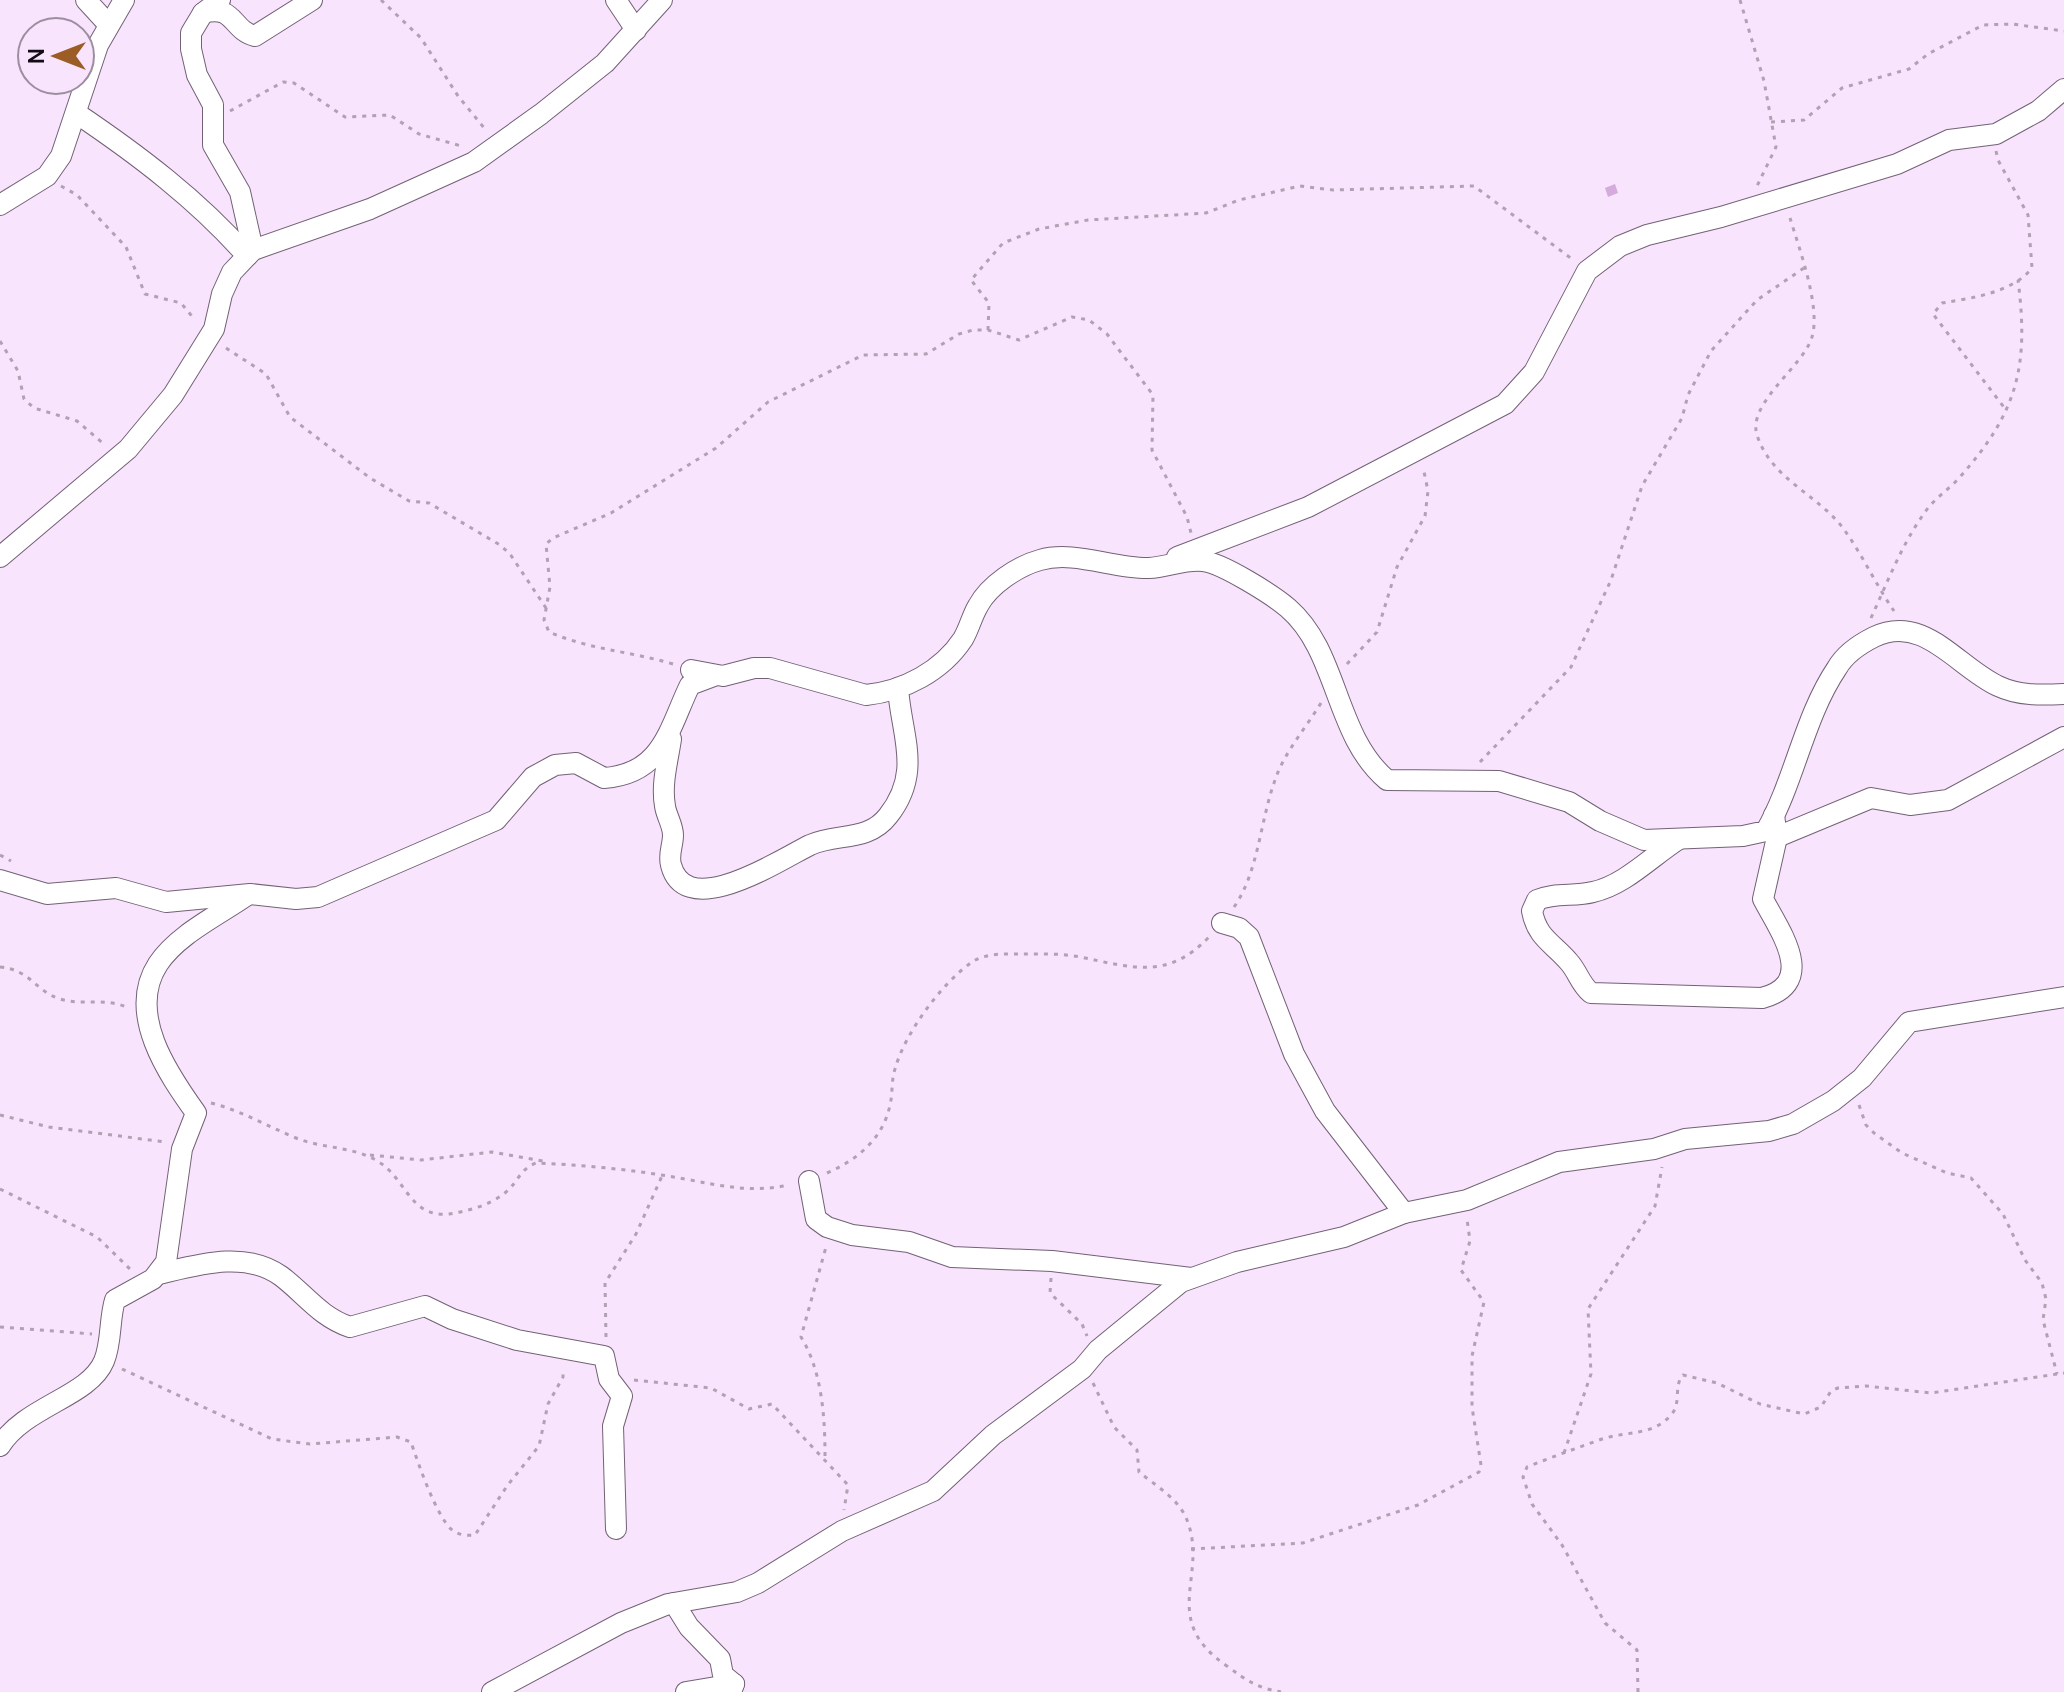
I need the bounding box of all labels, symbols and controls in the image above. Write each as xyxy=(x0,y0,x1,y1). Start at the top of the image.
north arrow xyxy=(16,16,96,96)
text: N xyxy=(21,48,51,64)

